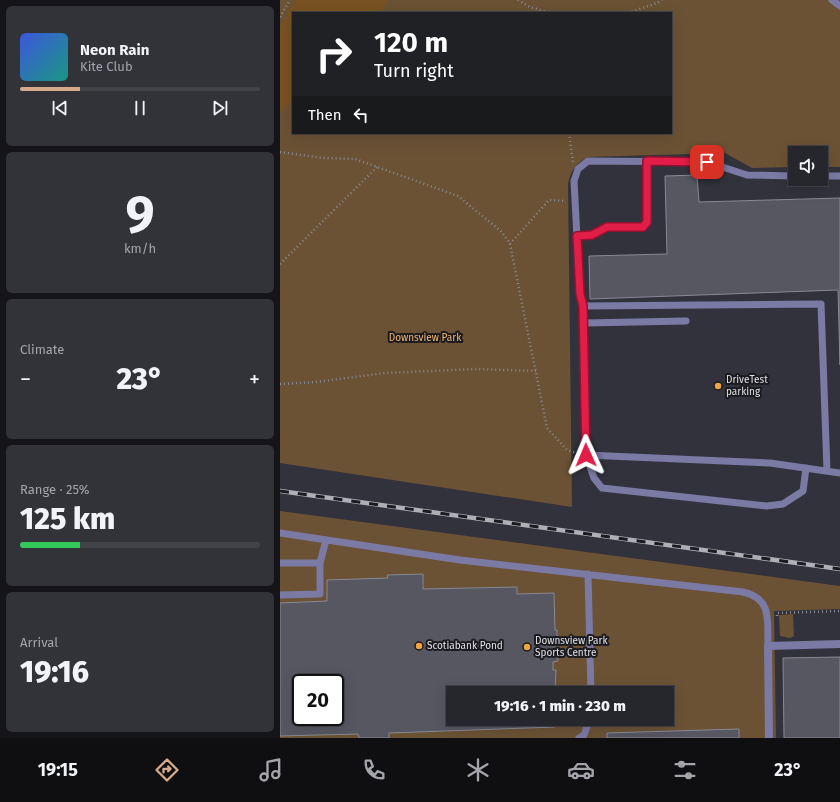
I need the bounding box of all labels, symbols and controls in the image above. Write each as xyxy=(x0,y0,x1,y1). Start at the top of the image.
text: 120 m xyxy=(374,26,448,59)
icon: right xyxy=(308,28,360,80)
text: Neon Rain xyxy=(80,41,149,59)
text: Kite Club xyxy=(80,59,133,74)
text: Turn right xyxy=(374,60,454,82)
icon: previous xyxy=(49,97,71,119)
icon: pause xyxy=(129,97,151,119)
icon: next xyxy=(209,97,231,119)
icon: left xyxy=(350,104,372,126)
text: Then xyxy=(308,106,342,124)
pin xyxy=(690,145,724,179)
map controls xyxy=(788,146,828,186)
button: sound xyxy=(788,146,828,186)
icon: arrive xyxy=(696,151,718,173)
text: 9 xyxy=(125,183,155,246)
text: km/h xyxy=(124,241,156,256)
park label: Downsview Park xyxy=(389,332,462,344)
text: Climate xyxy=(20,342,64,357)
text: 23° xyxy=(117,361,163,397)
text: − xyxy=(20,366,31,393)
text: + xyxy=(249,366,260,393)
place label: DriveTest parking xyxy=(726,374,768,398)
marker: DriveTest parking xyxy=(713,381,723,391)
position arrow xyxy=(565,434,607,476)
text: Range · 25% xyxy=(20,482,90,497)
text: 125 km xyxy=(20,501,115,537)
text: Arrival xyxy=(20,635,58,650)
place label: Downsview Park Sports Centre xyxy=(535,635,608,659)
place label: Scotiabank Pond xyxy=(427,640,503,652)
marker: Scotiabank Pond xyxy=(414,641,424,651)
marker: Downsview Park Sports Centre xyxy=(522,642,532,652)
text: 19:16 xyxy=(20,654,89,690)
speed limit sign: 20 xyxy=(292,674,344,726)
text: 19:16 · 1 min · 230 m xyxy=(494,697,626,715)
icon: directions xyxy=(153,756,181,784)
icon: music xyxy=(257,756,285,784)
icon: phone xyxy=(360,756,388,784)
icon: climate xyxy=(464,756,492,784)
icon: car xyxy=(567,756,595,784)
icon: filters xyxy=(671,756,699,784)
text: 19:15 xyxy=(38,759,78,781)
text: 23° xyxy=(774,759,802,781)

